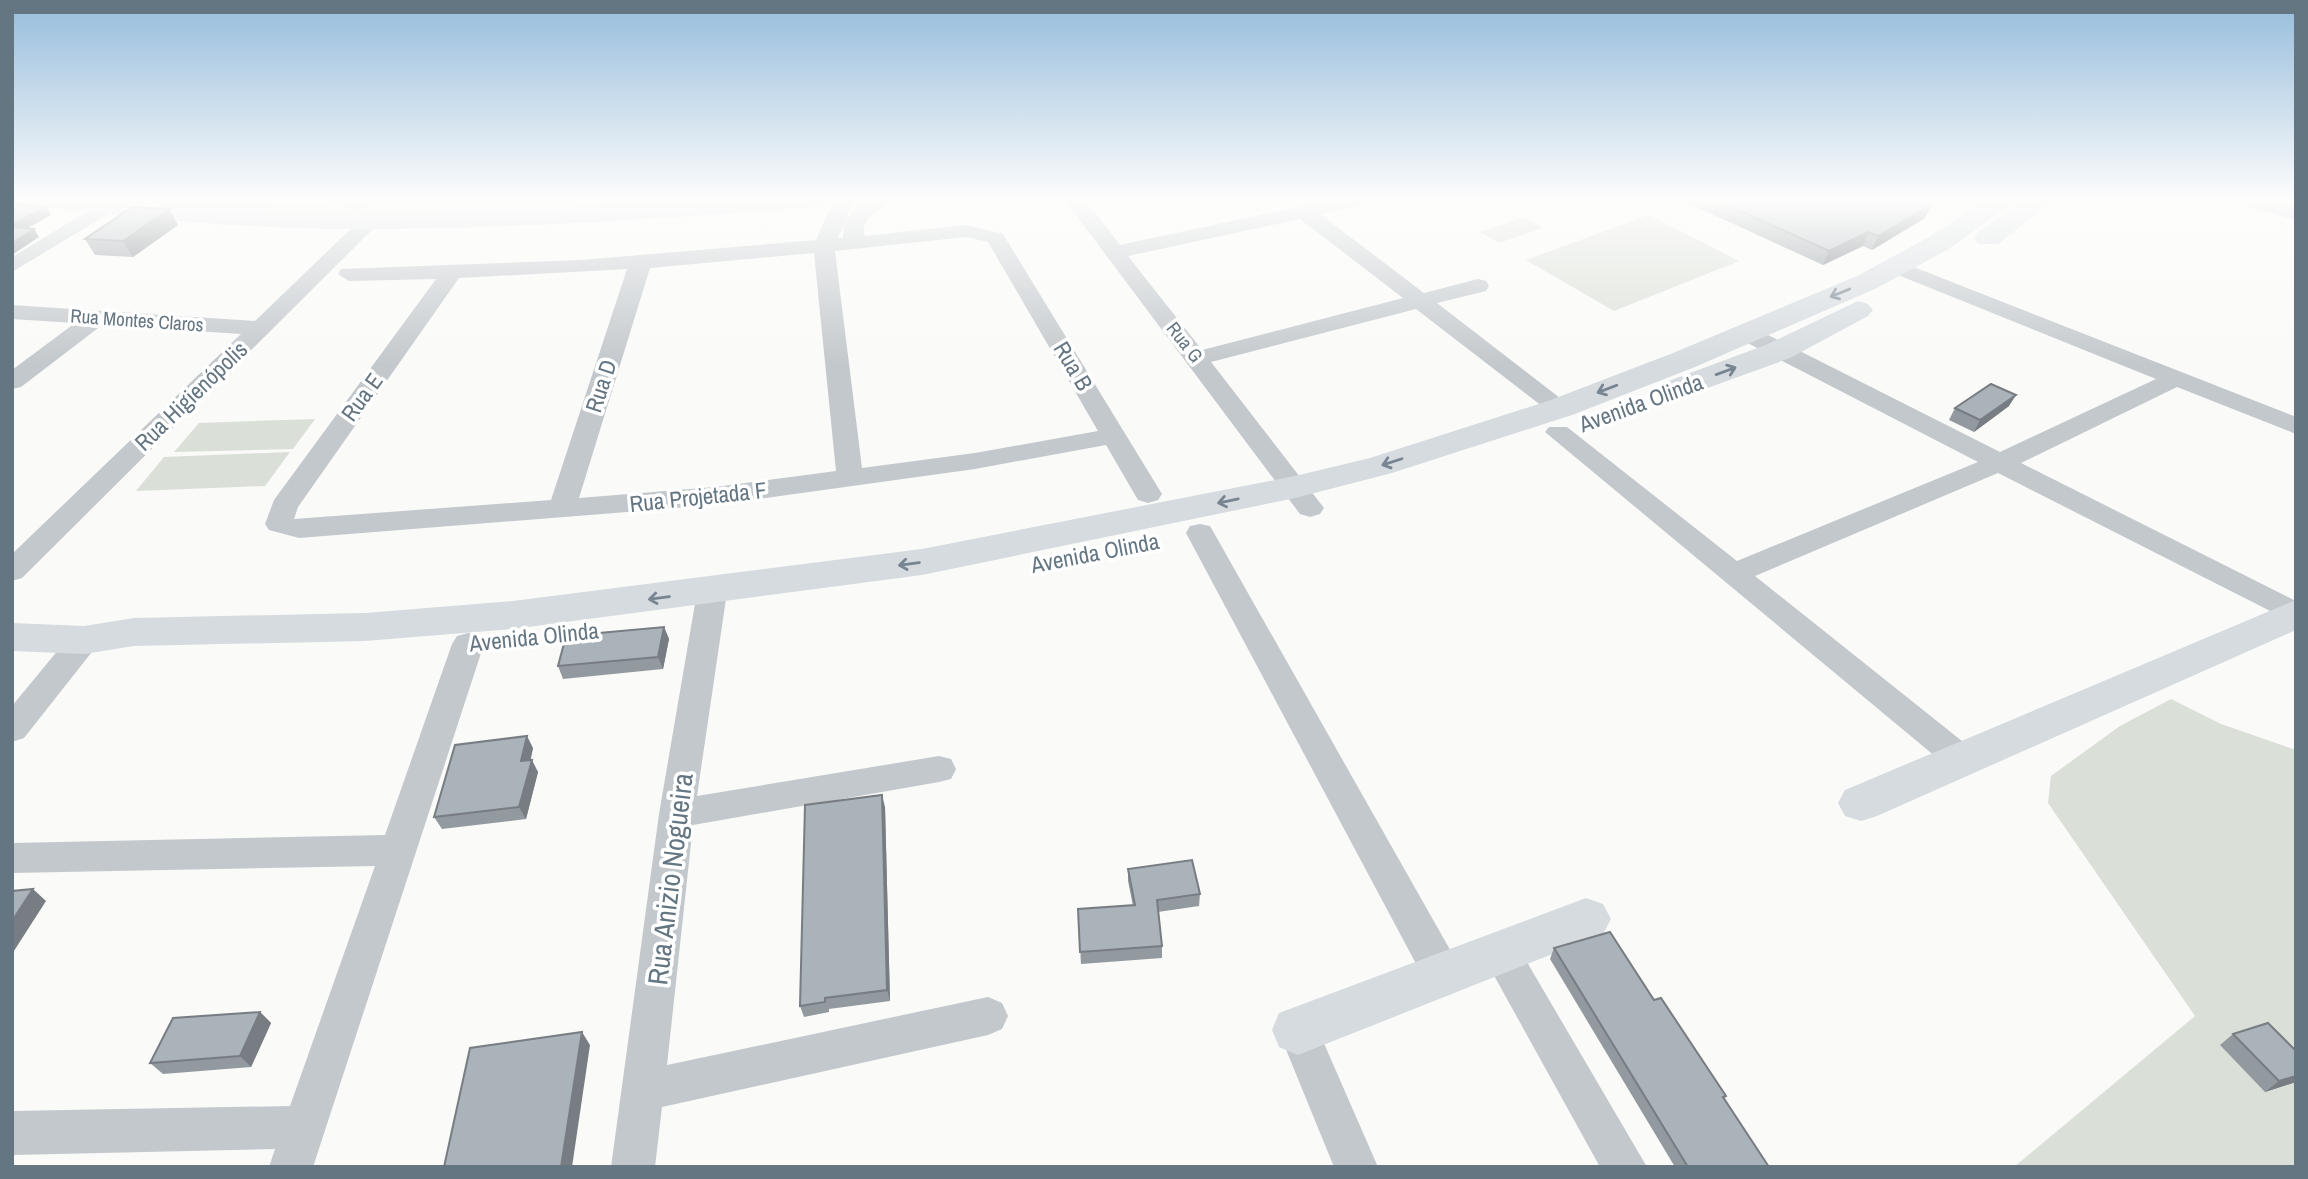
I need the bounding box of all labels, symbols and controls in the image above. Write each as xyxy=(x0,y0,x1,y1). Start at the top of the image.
one-way arrow xyxy=(1830,287,1852,300)
street label: Rua Montes Claros xyxy=(70,302,205,338)
street label: Rua G xyxy=(1161,316,1209,368)
street label: Rua Higienópolis xyxy=(127,334,254,457)
street label: Rua B xyxy=(1047,335,1100,396)
street label: Rua D xyxy=(578,356,624,416)
one-way arrow xyxy=(1714,364,1736,377)
street label: Rua E xyxy=(334,366,390,427)
street label: Avenida Olinda xyxy=(1574,366,1708,440)
one-way arrow xyxy=(1597,383,1619,396)
one-way arrow xyxy=(1381,457,1403,470)
street label: Rua Projetada F xyxy=(628,474,768,519)
one-way arrow xyxy=(1217,494,1240,508)
street label: Avenida Olinda xyxy=(1027,525,1162,580)
one-way arrow xyxy=(898,558,921,571)
one-way arrow xyxy=(648,591,671,604)
street label: Avenida Olinda xyxy=(467,614,601,659)
street label: Rua Anizio Nogueira xyxy=(638,771,702,987)

